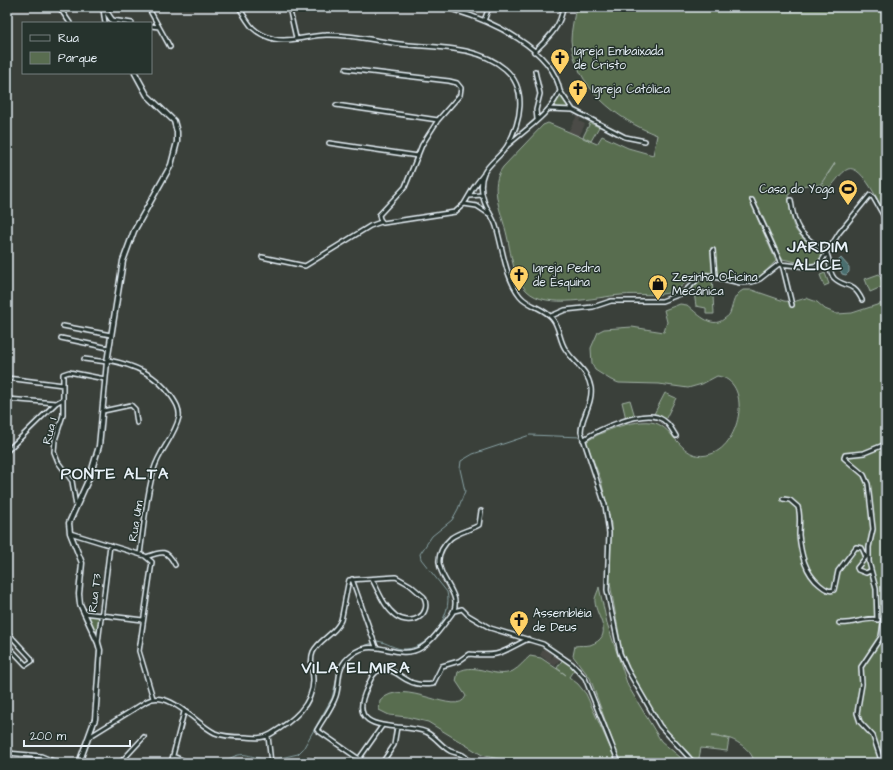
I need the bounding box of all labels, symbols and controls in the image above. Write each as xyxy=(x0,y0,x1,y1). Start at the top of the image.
legend xyxy=(22,22,152,74)
text: Rua xyxy=(58,30,79,47)
place label: Igreja Embaixada de Cristo xyxy=(574,43,663,74)
church icon: Igreja Embaixada de Cristo xyxy=(549,47,571,75)
text: Parque xyxy=(58,50,98,67)
church icon: Igreja Católica xyxy=(567,78,589,106)
place label: Igreja Católica xyxy=(592,81,670,99)
sports icon: Casa do Yoga xyxy=(837,178,859,206)
place label: Casa do Yoga xyxy=(759,181,834,199)
district label: JARDIM ALICE xyxy=(786,236,849,276)
place label: Igreja Pedra de Esquina xyxy=(533,260,600,291)
church icon: Igreja Pedra de Esquina xyxy=(508,264,530,292)
place label: Zezinho Oficina Mecânica xyxy=(672,269,758,300)
shop icon: Zezinho Oficina Mecânica xyxy=(647,273,669,301)
street label: Rua 1 xyxy=(38,415,62,446)
district label: PONTE ALTA xyxy=(61,463,169,485)
street label: Rua Um xyxy=(124,498,148,543)
street label: Rua T3 xyxy=(84,573,106,613)
place label: Assembléia de Deus xyxy=(533,605,592,636)
church icon: Assembléia de Deus xyxy=(508,609,530,637)
district label: VILA ELMIRA xyxy=(300,657,411,679)
scale bar xyxy=(24,722,130,748)
text: 200 m xyxy=(30,728,67,745)

